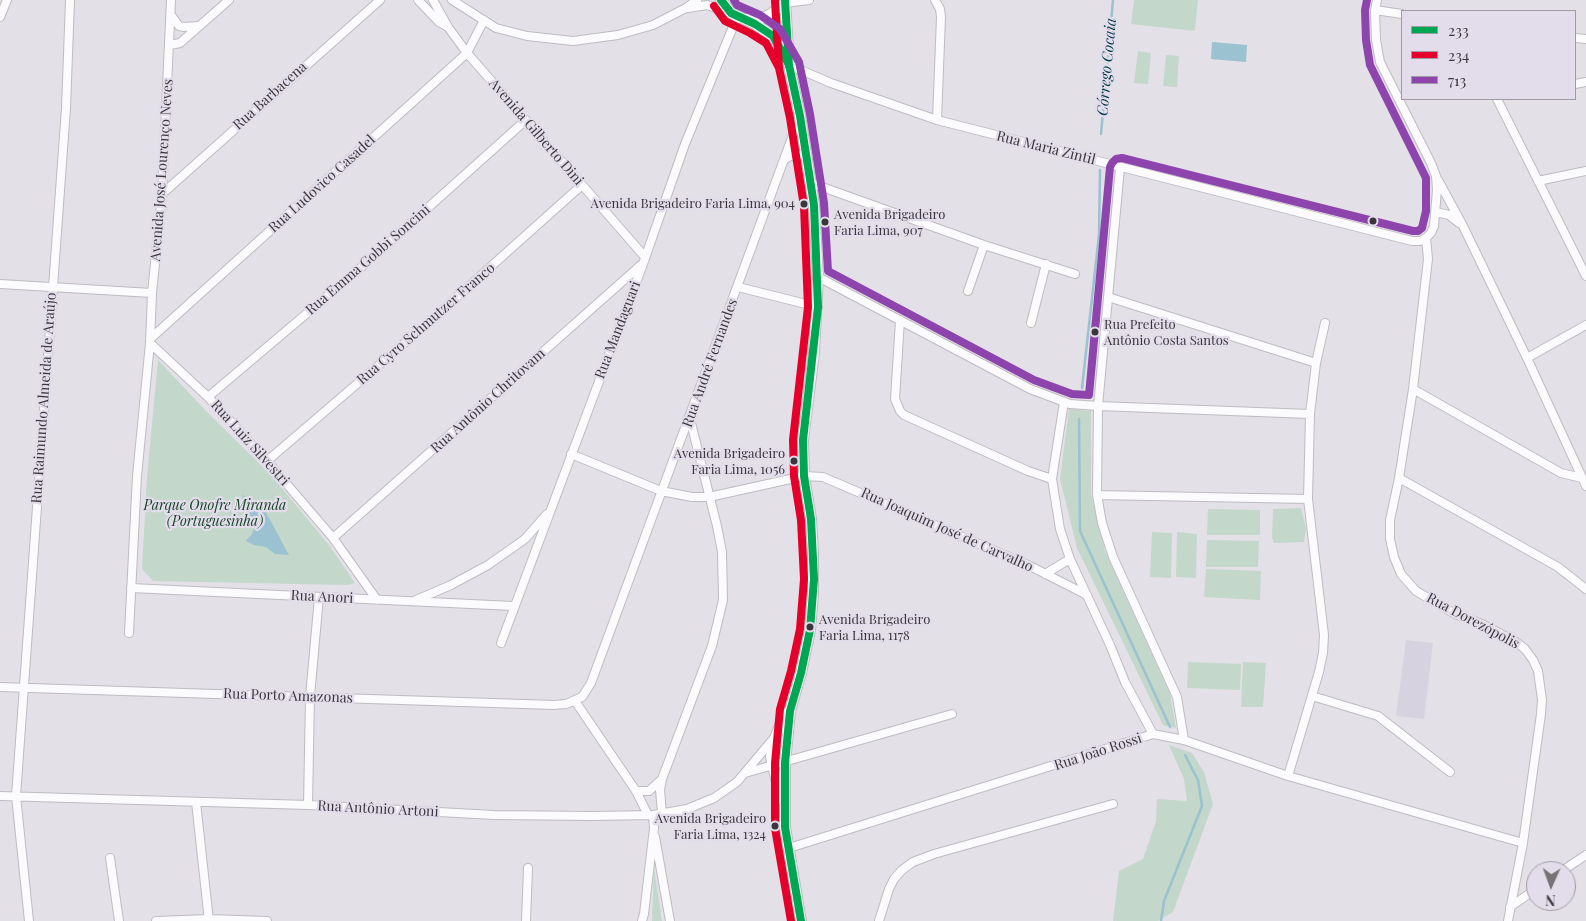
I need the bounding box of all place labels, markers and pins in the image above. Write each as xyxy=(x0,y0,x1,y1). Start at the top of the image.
place label: Avenida Brigadeiro Faria Lima, 904 xyxy=(591,196,795,212)
marker: Avenida Brigadeiro Faria Lima, 904 xyxy=(799,199,809,209)
place label: Avenida Brigadeiro Faria Lima, 907 xyxy=(834,207,945,238)
unlabelled marker xyxy=(1368,216,1378,226)
marker: Avenida Brigadeiro Faria Lima, 907 xyxy=(820,217,830,227)
place label: Rua Prefeito Antônio Costa Santos xyxy=(1104,317,1229,348)
marker: Rua Prefeito Antônio Costa Santos xyxy=(1090,327,1100,337)
place label: Avenida Brigadeiro Faria Lima, 1056 xyxy=(674,446,785,477)
marker: Avenida Brigadeiro Faria Lima, 1056 xyxy=(789,456,799,466)
place label: Avenida Brigadeiro Faria Lima, 1178 xyxy=(819,612,930,643)
marker: Avenida Brigadeiro Faria Lima, 1178 xyxy=(805,622,815,632)
place label: Avenida Brigadeiro Faria Lima, 1324 xyxy=(655,811,766,842)
marker: Avenida Brigadeiro Faria Lima, 1324 xyxy=(770,821,780,831)

